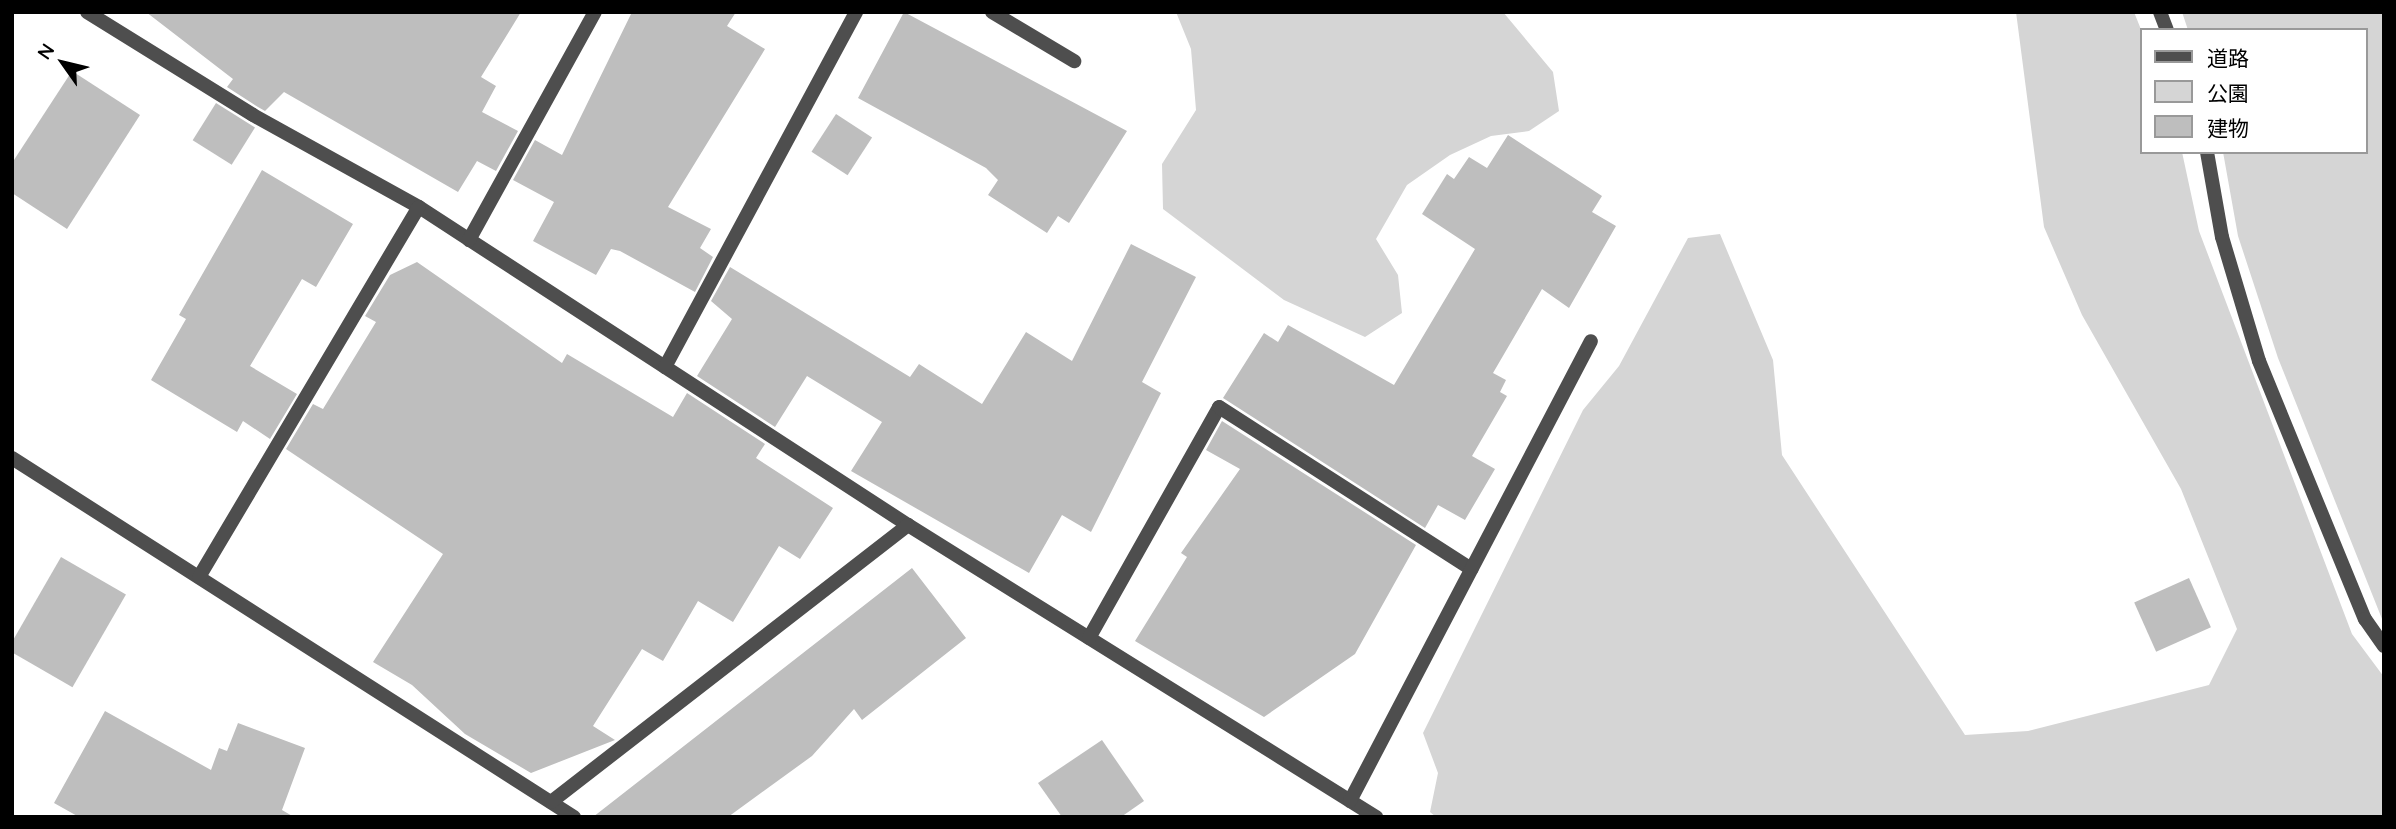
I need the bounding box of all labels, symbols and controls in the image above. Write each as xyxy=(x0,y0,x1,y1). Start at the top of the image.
north arrow xyxy=(28,28,98,98)
legend xyxy=(2140,28,2368,154)
text: N xyxy=(32,39,59,64)
text: 道路 xyxy=(2207,45,2249,71)
text: 公園 xyxy=(2207,80,2249,106)
text: 建物 xyxy=(2207,115,2249,141)

